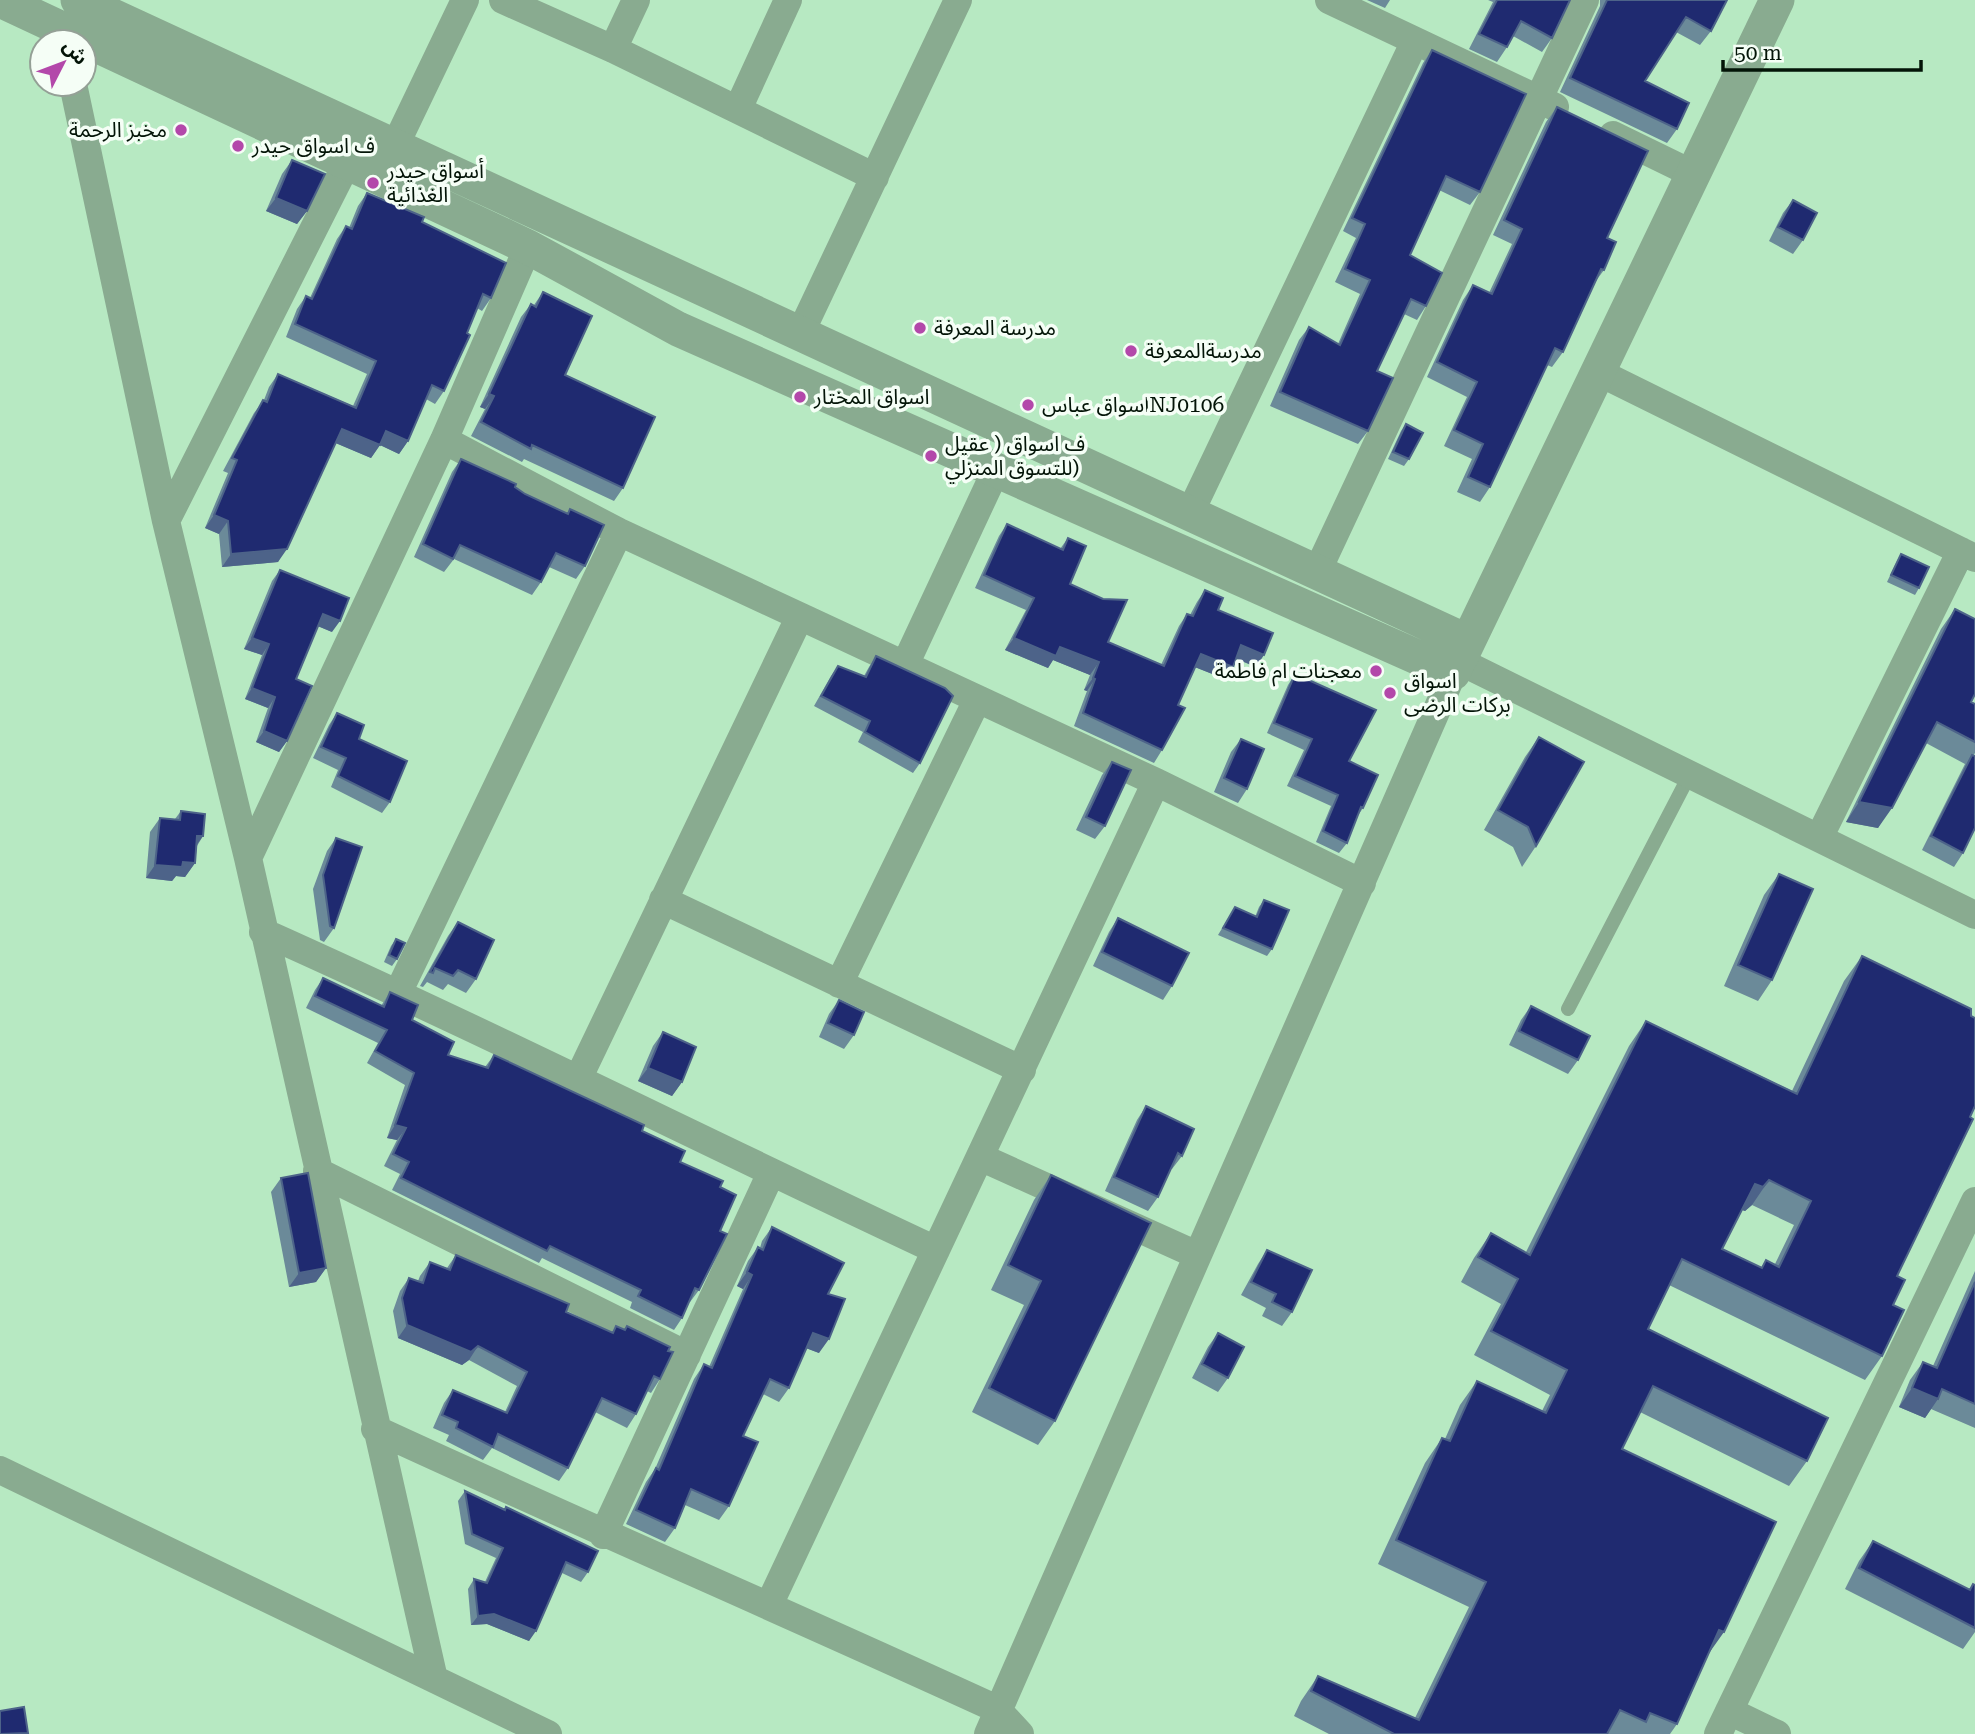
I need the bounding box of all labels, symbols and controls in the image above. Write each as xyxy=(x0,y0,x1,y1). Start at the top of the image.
north arrow xyxy=(28,28,98,98)
scale bar xyxy=(1723,28,1921,72)
text: ش xyxy=(58,35,93,69)
text: 50 m xyxy=(1734,41,1782,65)
place label: مخبز الرحمة xyxy=(69,118,167,142)
marker: مخبز الرحمة xyxy=(173,122,189,138)
place label: ف اسواق حيدر xyxy=(251,134,375,158)
marker: ف اسواق حيدر xyxy=(230,138,246,154)
place label: أسواق حيدر الغذائية xyxy=(386,158,484,207)
marker: أسواق حيدر الغذائية xyxy=(365,175,381,191)
place label: مدرسة المعرفة xyxy=(934,316,1056,340)
marker: مدرسة المعرفة xyxy=(912,320,928,336)
place label: مدرسةالمعرفة xyxy=(1145,339,1262,363)
marker: مدرسةالمعرفة xyxy=(1123,343,1139,359)
place label: اسواق المختار xyxy=(813,385,930,409)
marker: اسواق المختار xyxy=(792,389,808,405)
place label: اسواق عباسNJ0106 xyxy=(1042,393,1224,417)
marker: اسواق عباسNJ0106 xyxy=(1020,397,1036,413)
place label: ف اسواق ( عقيل للتسوق المنزلي) xyxy=(945,432,1085,484)
marker: ف اسواق ( عقيل للتسوق المنزلي) xyxy=(923,448,939,464)
place label: معجنات ام فاطمة xyxy=(1215,659,1362,687)
marker: معجنات ام فاطمة xyxy=(1368,663,1384,679)
place label: اسواق بركات الرضى xyxy=(1404,669,1511,717)
marker: اسواق بركات الرضى xyxy=(1382,685,1398,701)

